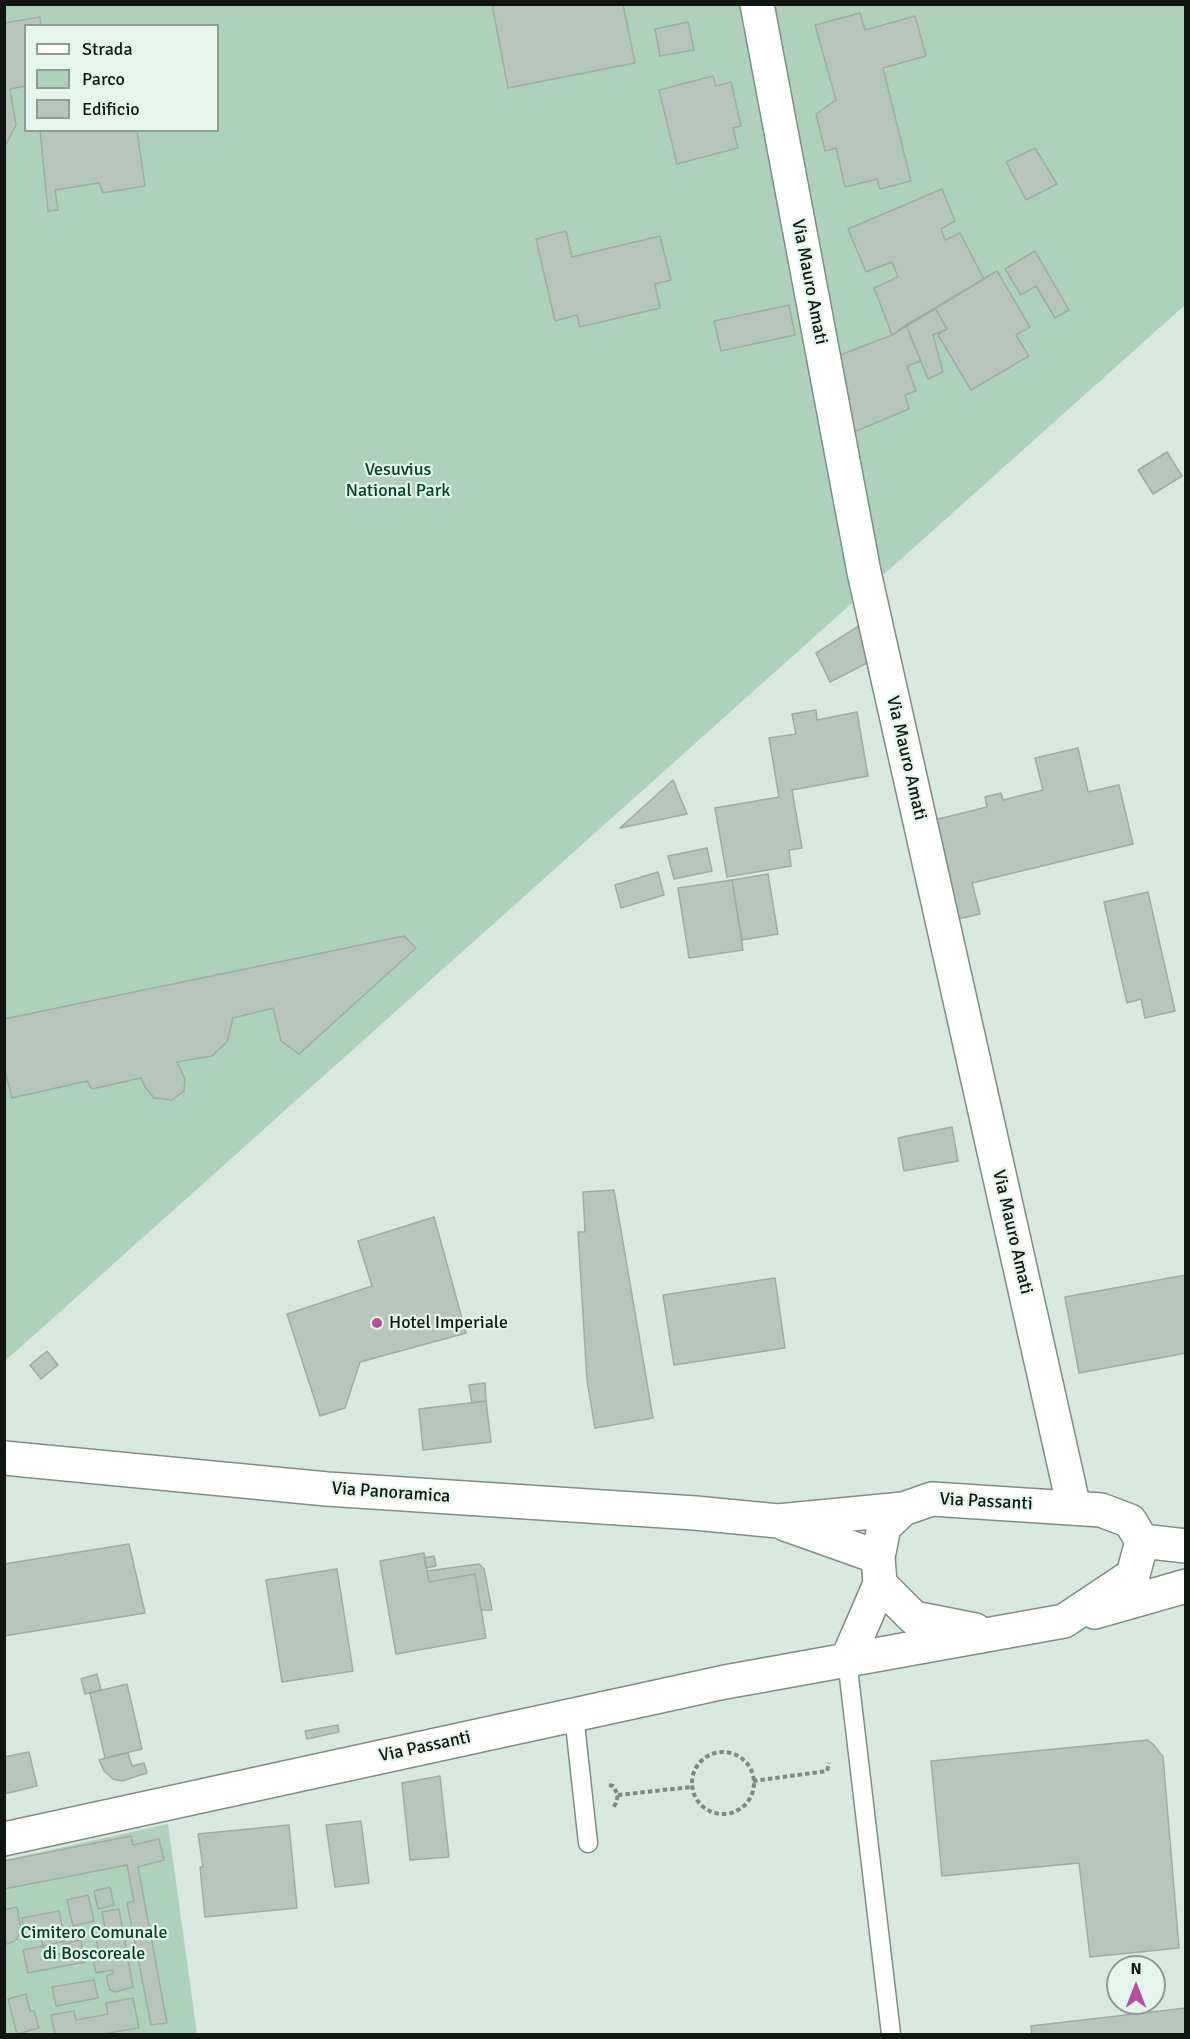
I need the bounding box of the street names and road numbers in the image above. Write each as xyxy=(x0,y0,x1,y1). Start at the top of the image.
street label: Via Mauro Amati xyxy=(786,218,832,346)
street label: Via Mauro Amati xyxy=(881,694,931,822)
street label: Via Mauro Amati xyxy=(987,1168,1037,1296)
street label: Via Panoramica xyxy=(331,1478,451,1508)
street label: Via Passanti xyxy=(939,1489,1033,1515)
street label: Via Passanti xyxy=(377,1727,473,1767)

